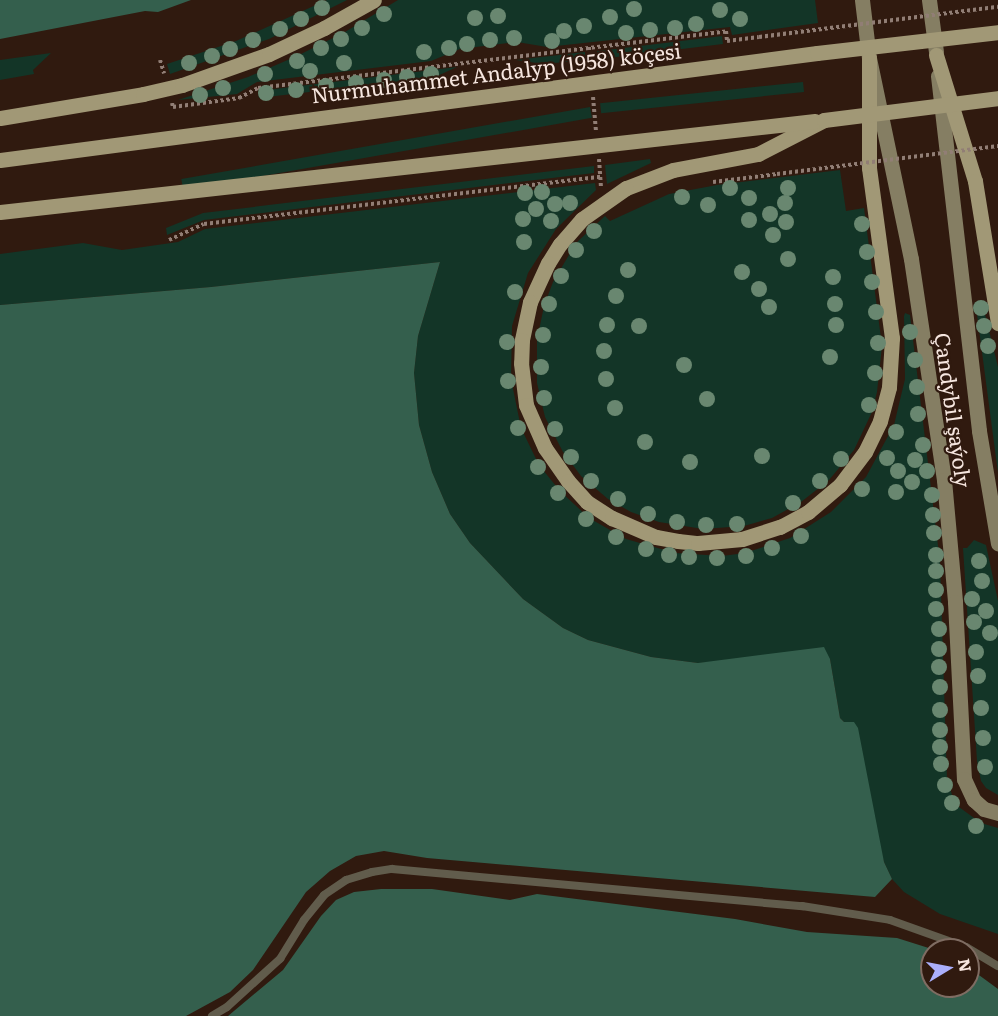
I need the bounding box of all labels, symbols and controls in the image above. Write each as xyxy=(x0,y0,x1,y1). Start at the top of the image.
street label: Nurmuhammet Andalyp (1958) köçesi xyxy=(310,37,682,107)
street label: Çandybil şaýoly xyxy=(931,331,977,489)
north arrow xyxy=(920,938,980,998)
text: N xyxy=(953,957,979,974)

